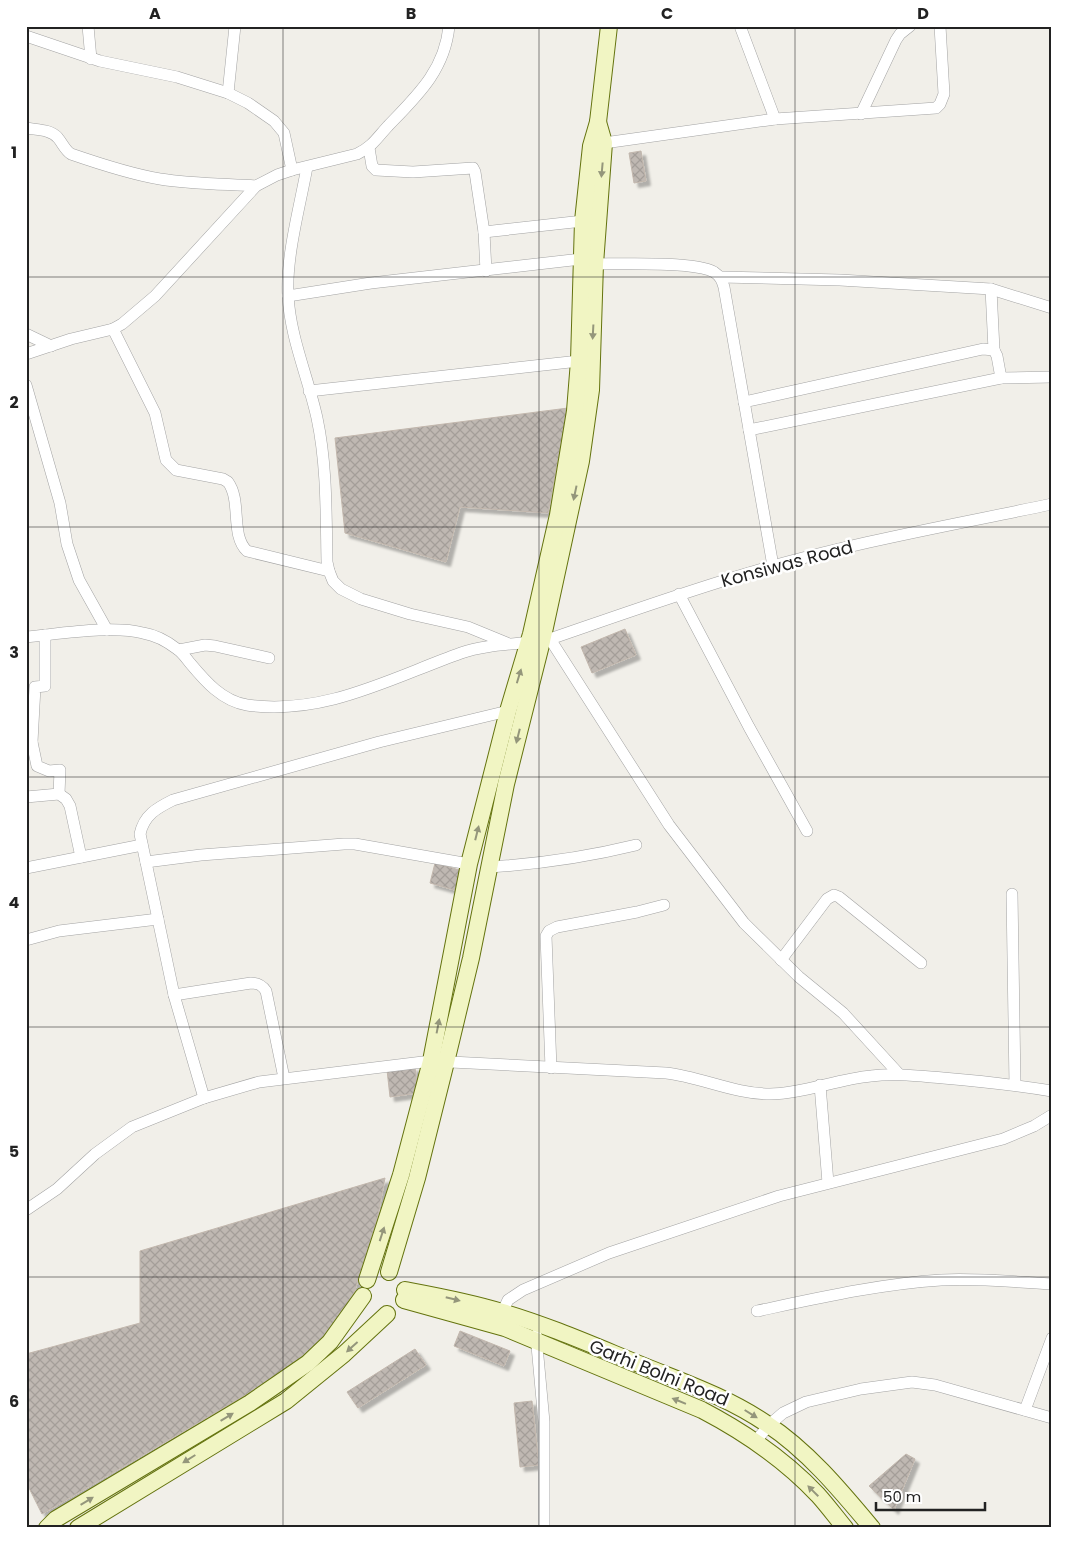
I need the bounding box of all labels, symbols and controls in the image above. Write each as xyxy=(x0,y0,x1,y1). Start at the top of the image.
text: A xyxy=(149,2,161,25)
text: B xyxy=(406,2,416,25)
text: C xyxy=(661,2,673,25)
text: D xyxy=(917,2,929,25)
text: 1 xyxy=(11,141,17,164)
one-way arrow xyxy=(598,162,606,178)
one-way arrow xyxy=(589,324,597,340)
text: 2 xyxy=(9,391,19,414)
one-way arrow xyxy=(571,485,579,501)
street label: Konsiwas Road xyxy=(718,534,856,593)
text: 3 xyxy=(9,641,19,664)
one-way arrow xyxy=(515,668,523,683)
one-way arrow xyxy=(514,729,522,744)
one-way arrow xyxy=(473,825,481,841)
text: 4 xyxy=(9,891,20,914)
one-way arrow xyxy=(434,1018,442,1034)
text: 5 xyxy=(9,1140,19,1163)
one-way arrow xyxy=(378,1226,386,1241)
one-way arrow xyxy=(445,1296,460,1304)
street label: Garhi Bolni Road xyxy=(586,1333,733,1412)
one-way arrow xyxy=(346,1341,358,1353)
text: 6 xyxy=(9,1390,19,1413)
one-way arrow xyxy=(672,1396,687,1404)
one-way arrow xyxy=(745,1409,758,1418)
one-way arrow xyxy=(220,1413,233,1422)
one-way arrow xyxy=(183,1455,196,1464)
scale bar xyxy=(876,1479,984,1511)
one-way arrow xyxy=(807,1485,819,1497)
text: 50 m xyxy=(883,1486,921,1507)
one-way arrow xyxy=(81,1496,94,1505)

